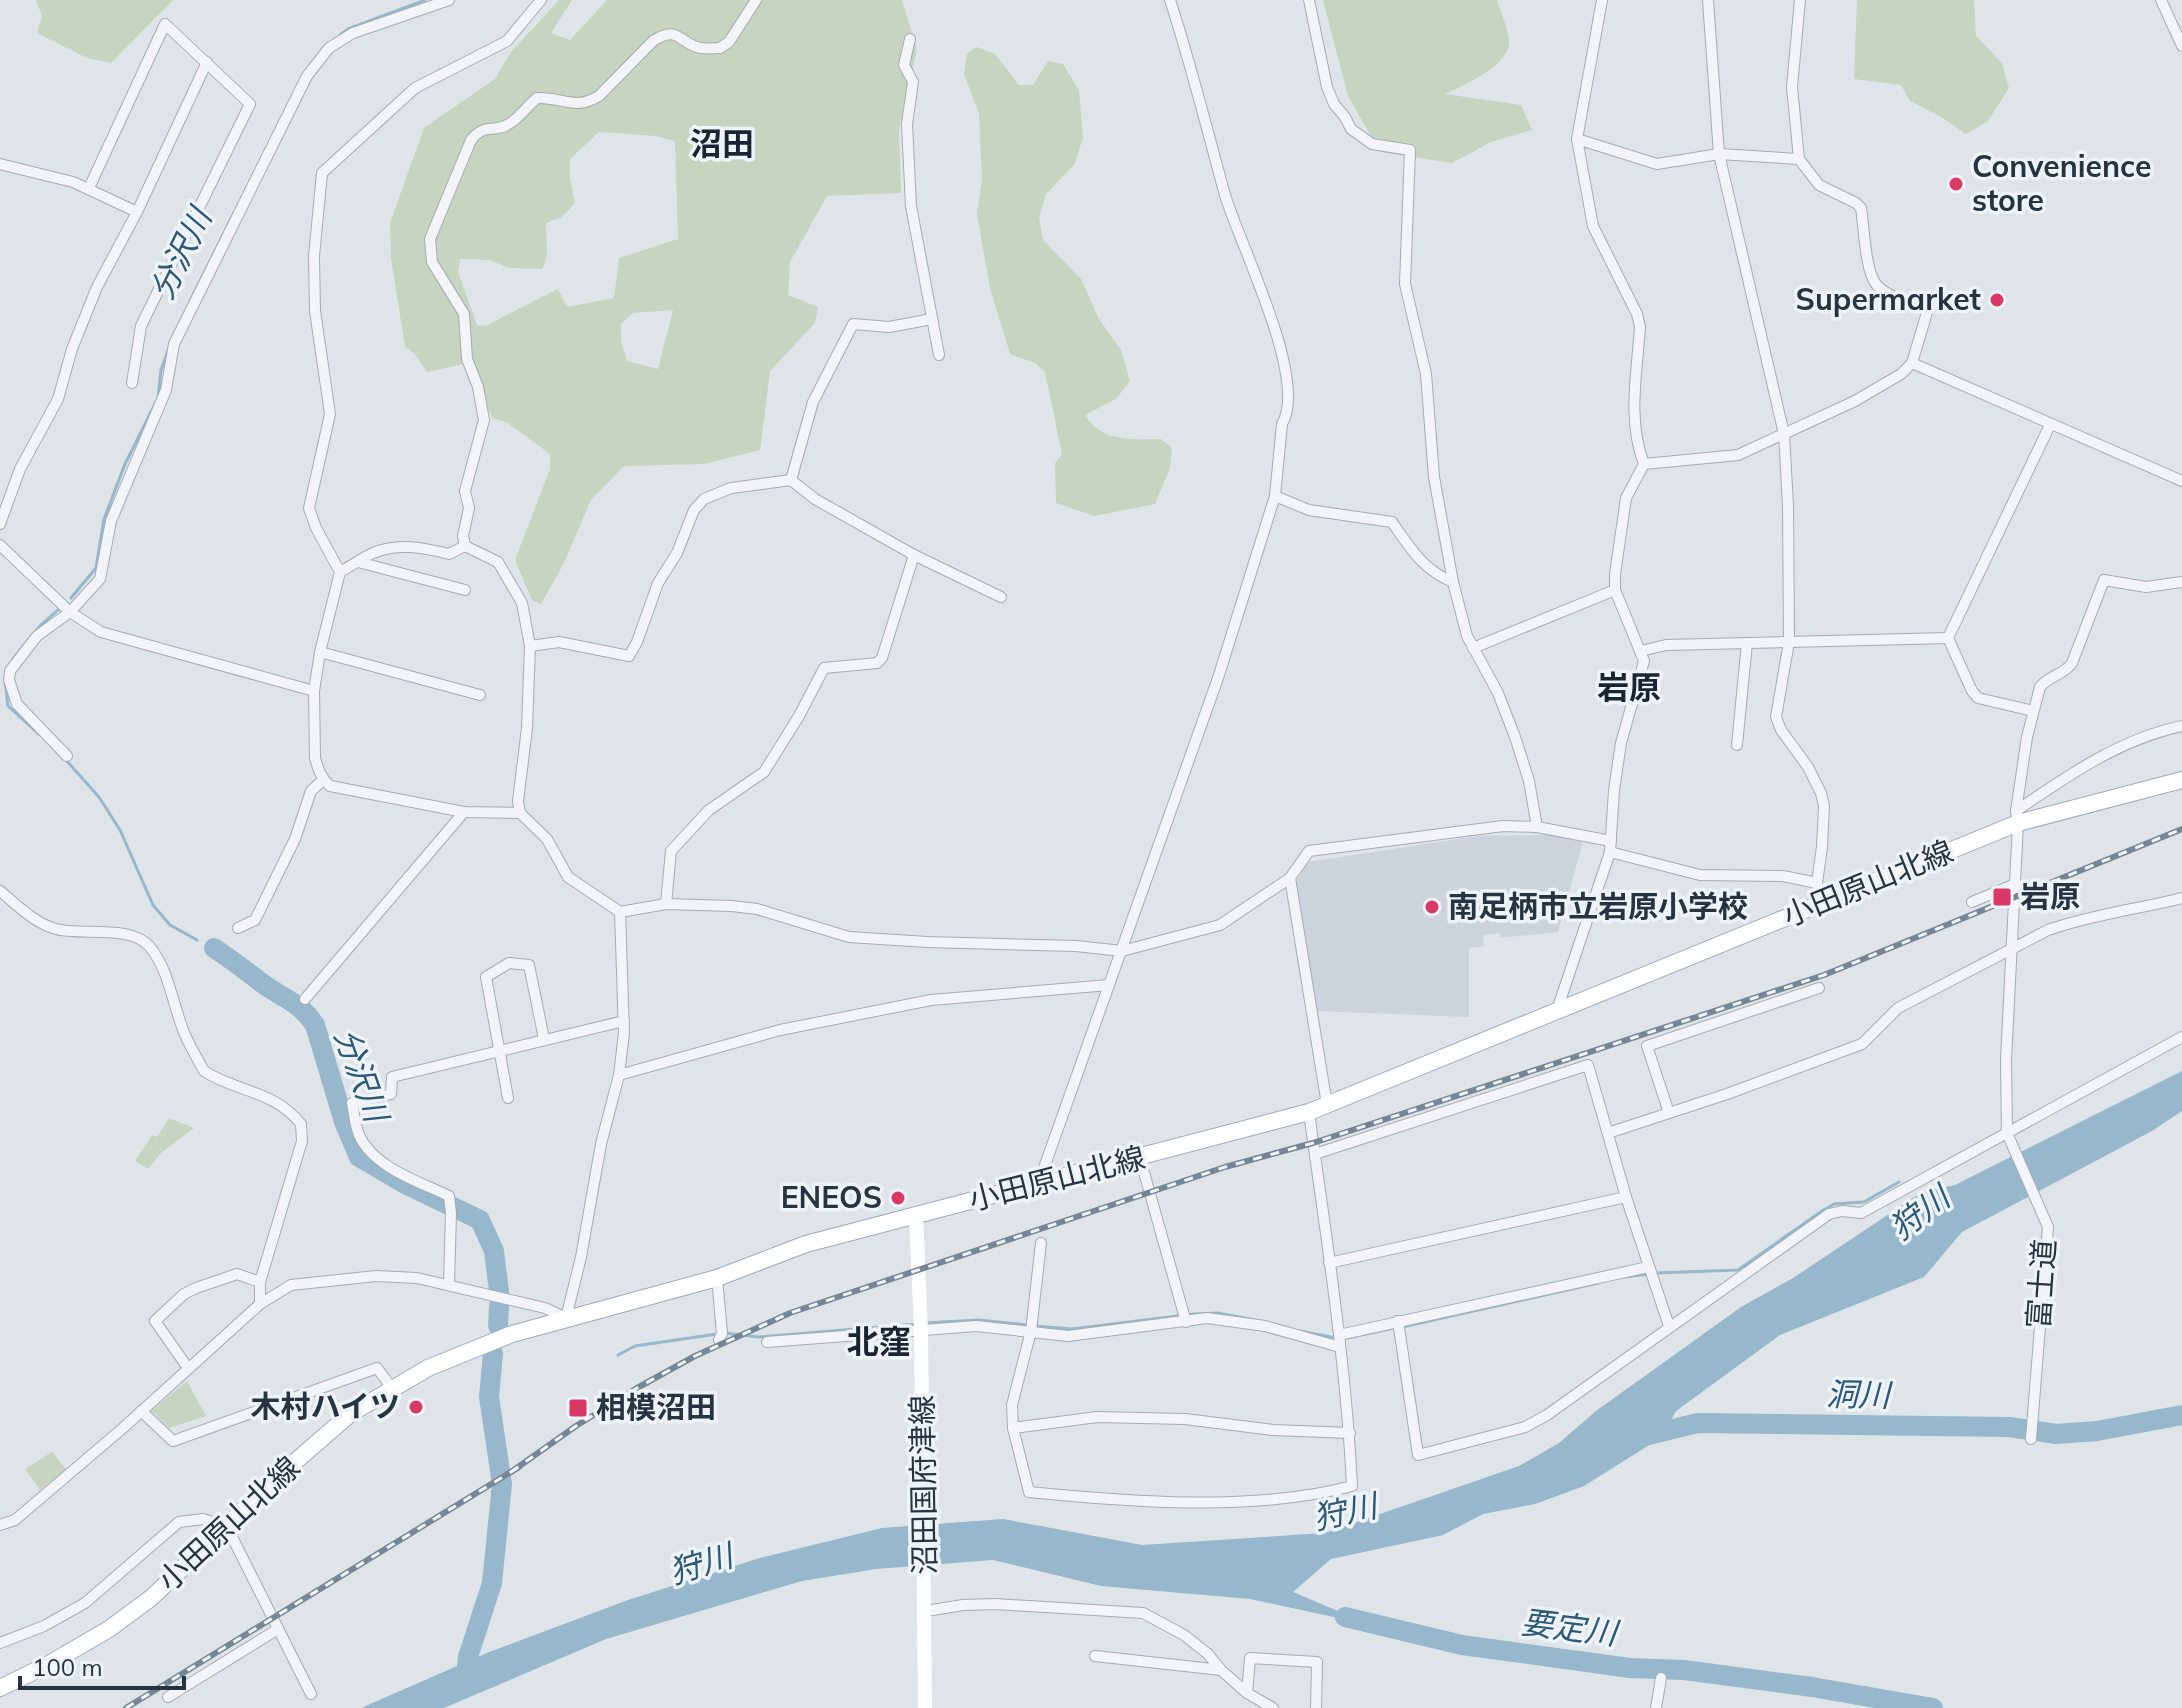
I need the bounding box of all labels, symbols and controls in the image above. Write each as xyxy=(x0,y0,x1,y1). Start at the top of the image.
district label: 沼田 xyxy=(690,123,754,163)
place label: Convenience store xyxy=(1972,147,2151,219)
marker: Convenience store xyxy=(1947,175,1965,193)
water label: 分沢川 xyxy=(141,199,220,305)
place label: Supermarket xyxy=(1796,280,1981,318)
marker: Supermarket xyxy=(1988,291,2006,309)
district label: 岩原 xyxy=(1597,667,1661,707)
street label: 小田原山北線 xyxy=(1777,832,1958,934)
place label: 岩原 xyxy=(2020,877,2080,915)
marker: 岩原 xyxy=(1991,886,2013,908)
place label: 南足柄市立岩原小学校 xyxy=(1448,887,1748,925)
marker: 南足柄市立岩原小学校 xyxy=(1423,898,1441,916)
water label: 分沢川 xyxy=(327,1023,398,1129)
street label: 小田原山北線 xyxy=(965,1138,1149,1218)
water label: 狩川 xyxy=(1882,1175,1959,1247)
place label: ENEOS xyxy=(781,1178,882,1216)
marker: ENEOS xyxy=(889,1189,907,1207)
street label: 富士道 xyxy=(2019,1238,2063,1330)
district label: 北窪 xyxy=(847,1321,911,1361)
water label: 洞川 xyxy=(1826,1373,1893,1415)
place label: 木村ハイツ xyxy=(251,1387,400,1425)
place label: 相模沼田 xyxy=(596,1388,716,1426)
street label: 沼田国府津線 xyxy=(902,1395,944,1575)
marker: 相模沼田 xyxy=(567,1397,589,1419)
marker: 木村ハイツ xyxy=(407,1398,425,1416)
street label: 小田原山北線 xyxy=(150,1448,307,1599)
water label: 狩川 xyxy=(1309,1484,1383,1537)
water label: 狩川 xyxy=(664,1534,740,1592)
water label: 要定川 xyxy=(1519,1601,1622,1653)
scale bar xyxy=(20,1640,184,1690)
text: 100 m xyxy=(32,1652,103,1682)

